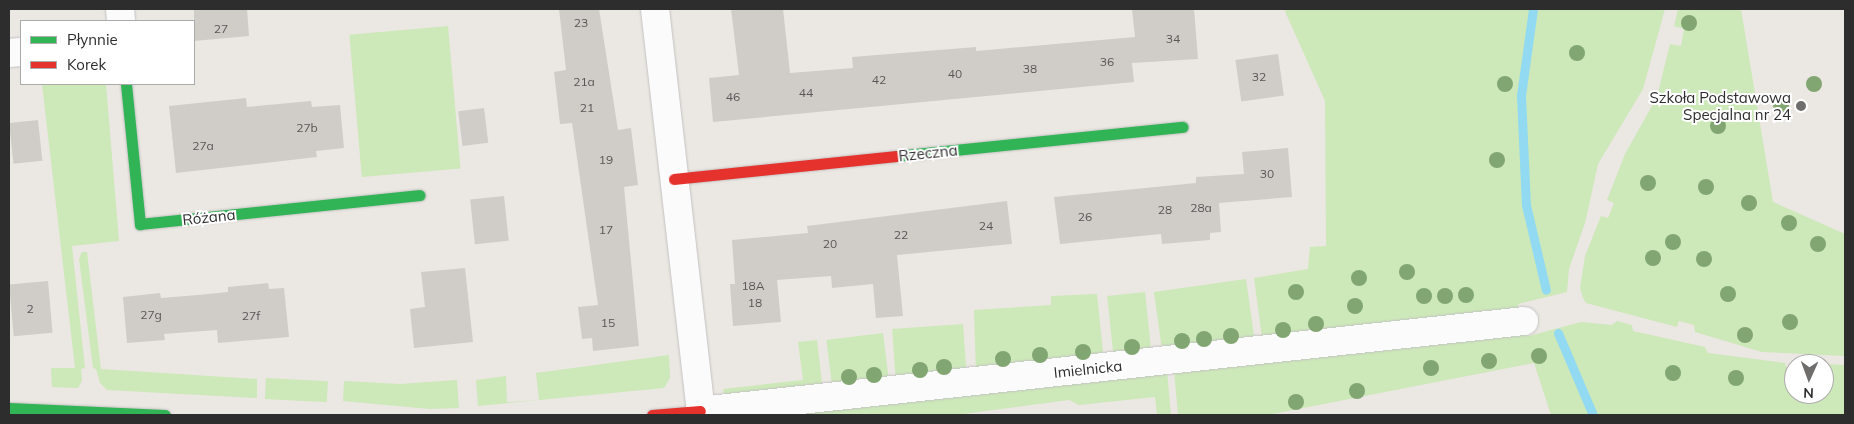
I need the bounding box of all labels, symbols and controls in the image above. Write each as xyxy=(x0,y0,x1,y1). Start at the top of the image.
house number: 23 xyxy=(574,16,588,30)
legend xyxy=(20,20,195,85)
house number: 27 xyxy=(214,22,228,36)
text: Płynnie xyxy=(67,30,118,49)
house number: 34 xyxy=(1166,32,1180,46)
text: Korek xyxy=(67,55,106,74)
house number: 36 xyxy=(1100,55,1114,69)
house number: 38 xyxy=(1023,62,1037,76)
house number: 40 xyxy=(948,67,962,81)
house number: 32 xyxy=(1252,70,1266,84)
house number: 42 xyxy=(872,73,886,87)
house number: 21a xyxy=(573,75,595,89)
house number: 44 xyxy=(799,86,813,100)
place label: Szkoła Podstawowa Specjalna nr 24 xyxy=(1649,88,1791,123)
house number: 46 xyxy=(726,90,740,104)
marker: Szkoła Podstawowa Specjalna nr 24 xyxy=(1795,100,1807,112)
house number: 21 xyxy=(580,101,594,115)
house number: 27b xyxy=(296,121,318,135)
house number: 27a xyxy=(192,139,214,153)
street label: Rzeczna xyxy=(898,141,958,165)
house number: 19 xyxy=(599,153,613,167)
house number: 30 xyxy=(1260,167,1274,181)
house number: 28a xyxy=(1190,201,1212,215)
house number: 28 xyxy=(1158,203,1172,217)
street label: Różana xyxy=(182,205,236,229)
house number: 26 xyxy=(1078,210,1092,224)
house number: 24 xyxy=(979,219,993,233)
house number: 17 xyxy=(599,223,613,237)
house number: 22 xyxy=(894,228,908,242)
house number: 20 xyxy=(823,237,837,251)
house number: 18A xyxy=(741,279,765,293)
house number: 18 xyxy=(748,296,762,310)
house number: 2 xyxy=(26,302,34,316)
house number: 27g xyxy=(140,308,162,322)
house number: 27f xyxy=(242,309,260,323)
house number: 15 xyxy=(601,316,615,330)
north arrow xyxy=(1784,354,1834,404)
street label: Imielnicka xyxy=(1053,356,1123,382)
text: N xyxy=(1803,384,1814,402)

